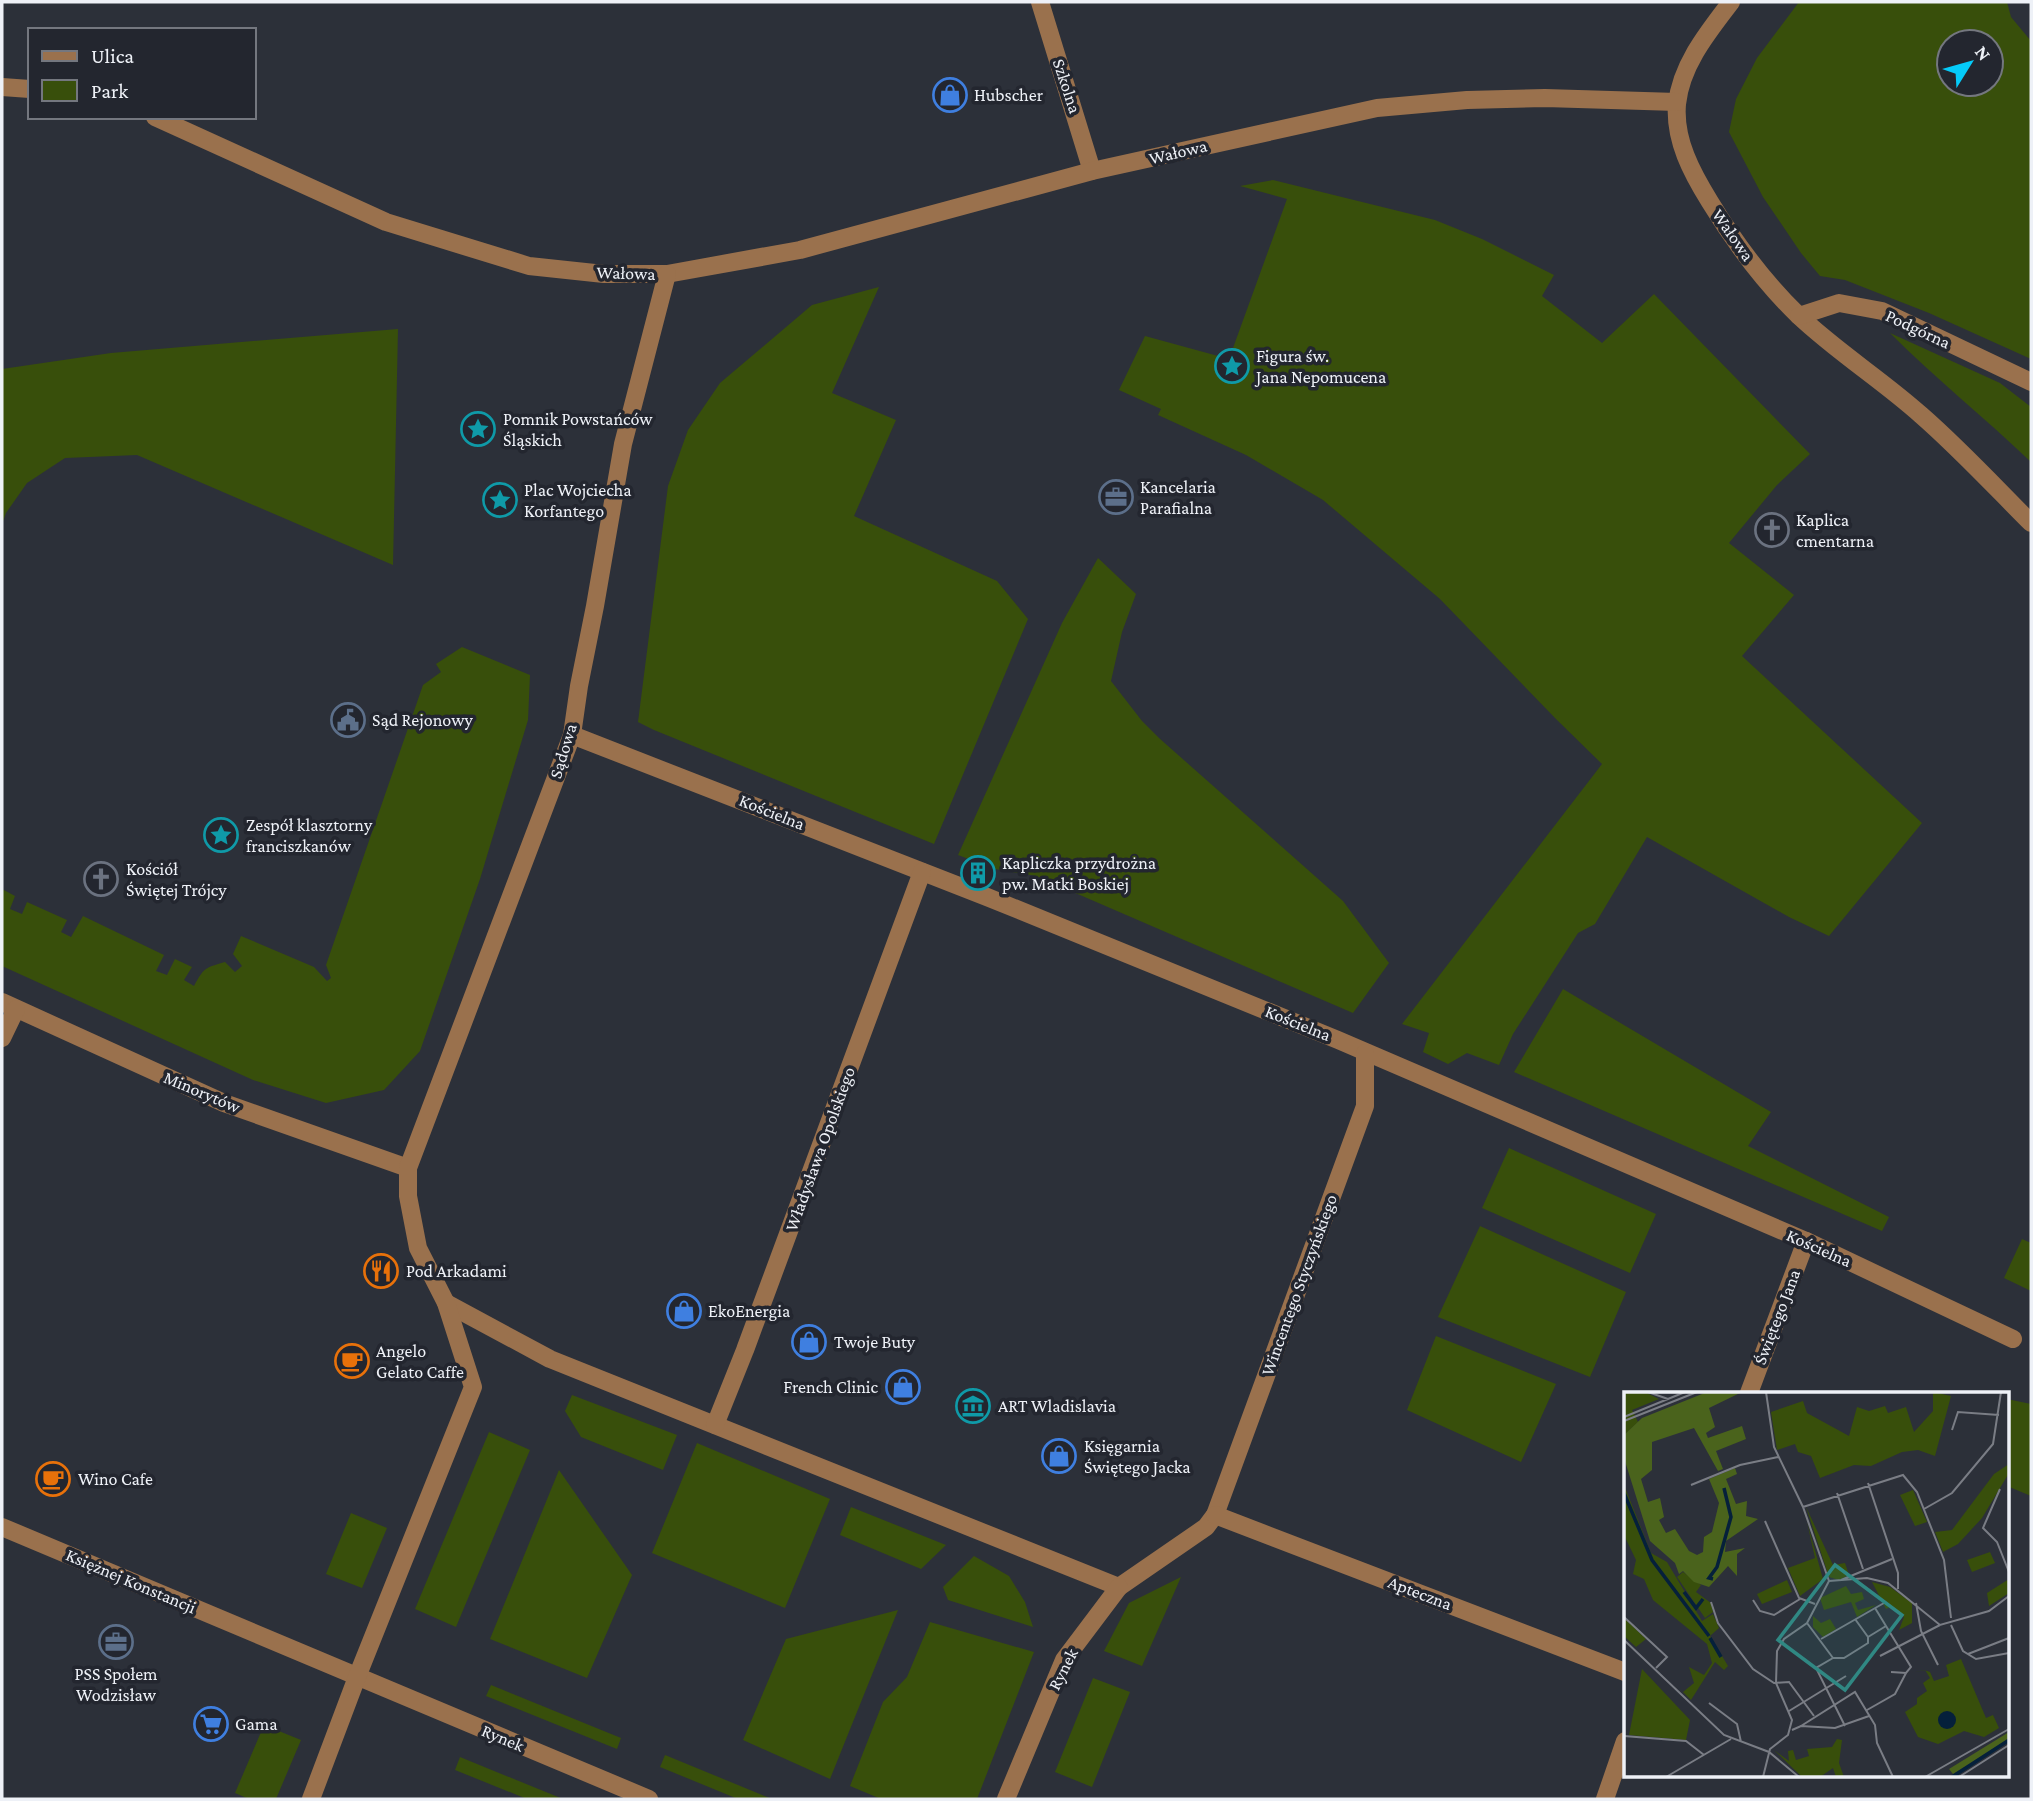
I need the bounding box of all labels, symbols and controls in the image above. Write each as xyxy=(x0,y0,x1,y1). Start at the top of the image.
legend xyxy=(28,28,256,119)
north arrow xyxy=(1935,28,2005,98)
text: N xyxy=(1971,42,1995,65)
text: Ulica xyxy=(91,44,134,68)
street label: Szkolna xyxy=(1049,56,1085,116)
shop icon: Hubscher xyxy=(931,76,969,114)
text: Park xyxy=(91,79,128,103)
place label: Hubscher xyxy=(974,85,1044,105)
street label: Wałowa xyxy=(1147,136,1209,168)
street label: Wałowa xyxy=(1708,205,1758,265)
street label: Wałowa xyxy=(596,262,656,284)
street label: Podgórna xyxy=(1882,305,1954,353)
place label: Figura św. Jana Nepomucena xyxy=(1254,346,1386,387)
place icon: Figura św. Jana Nepomucena xyxy=(1213,347,1251,385)
place label: Pomnik Powstańców Śląskich xyxy=(503,409,653,450)
place icon: Pomnik Powstańców Śląskich xyxy=(459,410,497,448)
place label: Kancelaria Parafialna xyxy=(1140,477,1216,518)
office icon: Kancelaria Parafialna xyxy=(1097,478,1135,516)
place label: Plac Wojciecha Korfantego xyxy=(524,480,632,521)
place icon: Plac Wojciecha Korfantego xyxy=(481,481,519,519)
place label: Kaplica cmentarna xyxy=(1796,510,1874,551)
church icon: Kaplica cmentarna xyxy=(1753,511,1791,549)
public building icon: Sąd Rejonowy xyxy=(329,701,367,739)
place label: Sąd Rejonowy xyxy=(372,710,474,731)
street label: Sądowa xyxy=(545,721,581,781)
street label: Kościelna xyxy=(736,790,808,834)
place label: Zespół klasztorny franciszkanów xyxy=(246,815,373,856)
place icon: Zespół klasztorny franciszkanów xyxy=(202,816,240,854)
place label: Kapliczka przydrożna pw. Matki Boskiej xyxy=(1002,853,1156,895)
building icon: Kapliczka przydrożna pw. Matki Boskiej xyxy=(959,854,997,892)
place label: Kościół Świętej Trójcy xyxy=(126,859,227,901)
church icon: Kościół Świętej Trójcy xyxy=(82,860,120,898)
street label: Kościelna xyxy=(1262,1001,1334,1045)
street label: Władysława Opolskiego xyxy=(781,1064,859,1234)
street label: Minorytów xyxy=(161,1067,244,1117)
street label: Wincentego Styczyńskiego xyxy=(1257,1192,1341,1378)
street label: Kościelna xyxy=(1783,1225,1855,1271)
restaurant icon: Pod Arkadami xyxy=(362,1252,400,1290)
place label: Pod Arkadami xyxy=(406,1261,507,1281)
street label: Świętego Jana xyxy=(1750,1267,1804,1367)
shop icon: EkoEnergia xyxy=(665,1292,703,1330)
place label: EkoEnergia xyxy=(708,1301,790,1321)
shop icon: Twoje Buty xyxy=(790,1323,828,1361)
place label: Twoje Buty xyxy=(834,1332,916,1353)
place label: Angelo Gelato Caffe xyxy=(376,1341,464,1382)
cafe icon: Angelo Gelato Caffe xyxy=(333,1342,371,1380)
shop icon: French Clinic xyxy=(884,1368,922,1406)
place label: French Clinic xyxy=(783,1377,879,1397)
museum icon: ART Wladislavia xyxy=(954,1387,992,1425)
inset map xyxy=(1624,1392,2008,1776)
place label: ART Wladislavia xyxy=(998,1396,1116,1416)
place label: Księgarnia Świętego Jacka xyxy=(1084,1436,1191,1477)
shop icon: Księgarnia Świętego Jacka xyxy=(1040,1437,1078,1475)
cafe icon: Wino Cafe xyxy=(34,1460,72,1498)
place label: Wino Cafe xyxy=(78,1469,153,1489)
street label: Księżnej Konstancji xyxy=(63,1545,199,1618)
street label: Apteczna xyxy=(1385,1572,1455,1614)
office icon: PSS Społem Wodzisław xyxy=(97,1623,135,1661)
street label: Rynek xyxy=(1044,1644,1082,1693)
place label: PSS Społem Wodzisław xyxy=(74,1664,158,1705)
supermarket icon: Gama xyxy=(192,1705,230,1743)
place label: Gama xyxy=(235,1714,278,1734)
street label: Rynek xyxy=(479,1720,528,1756)

